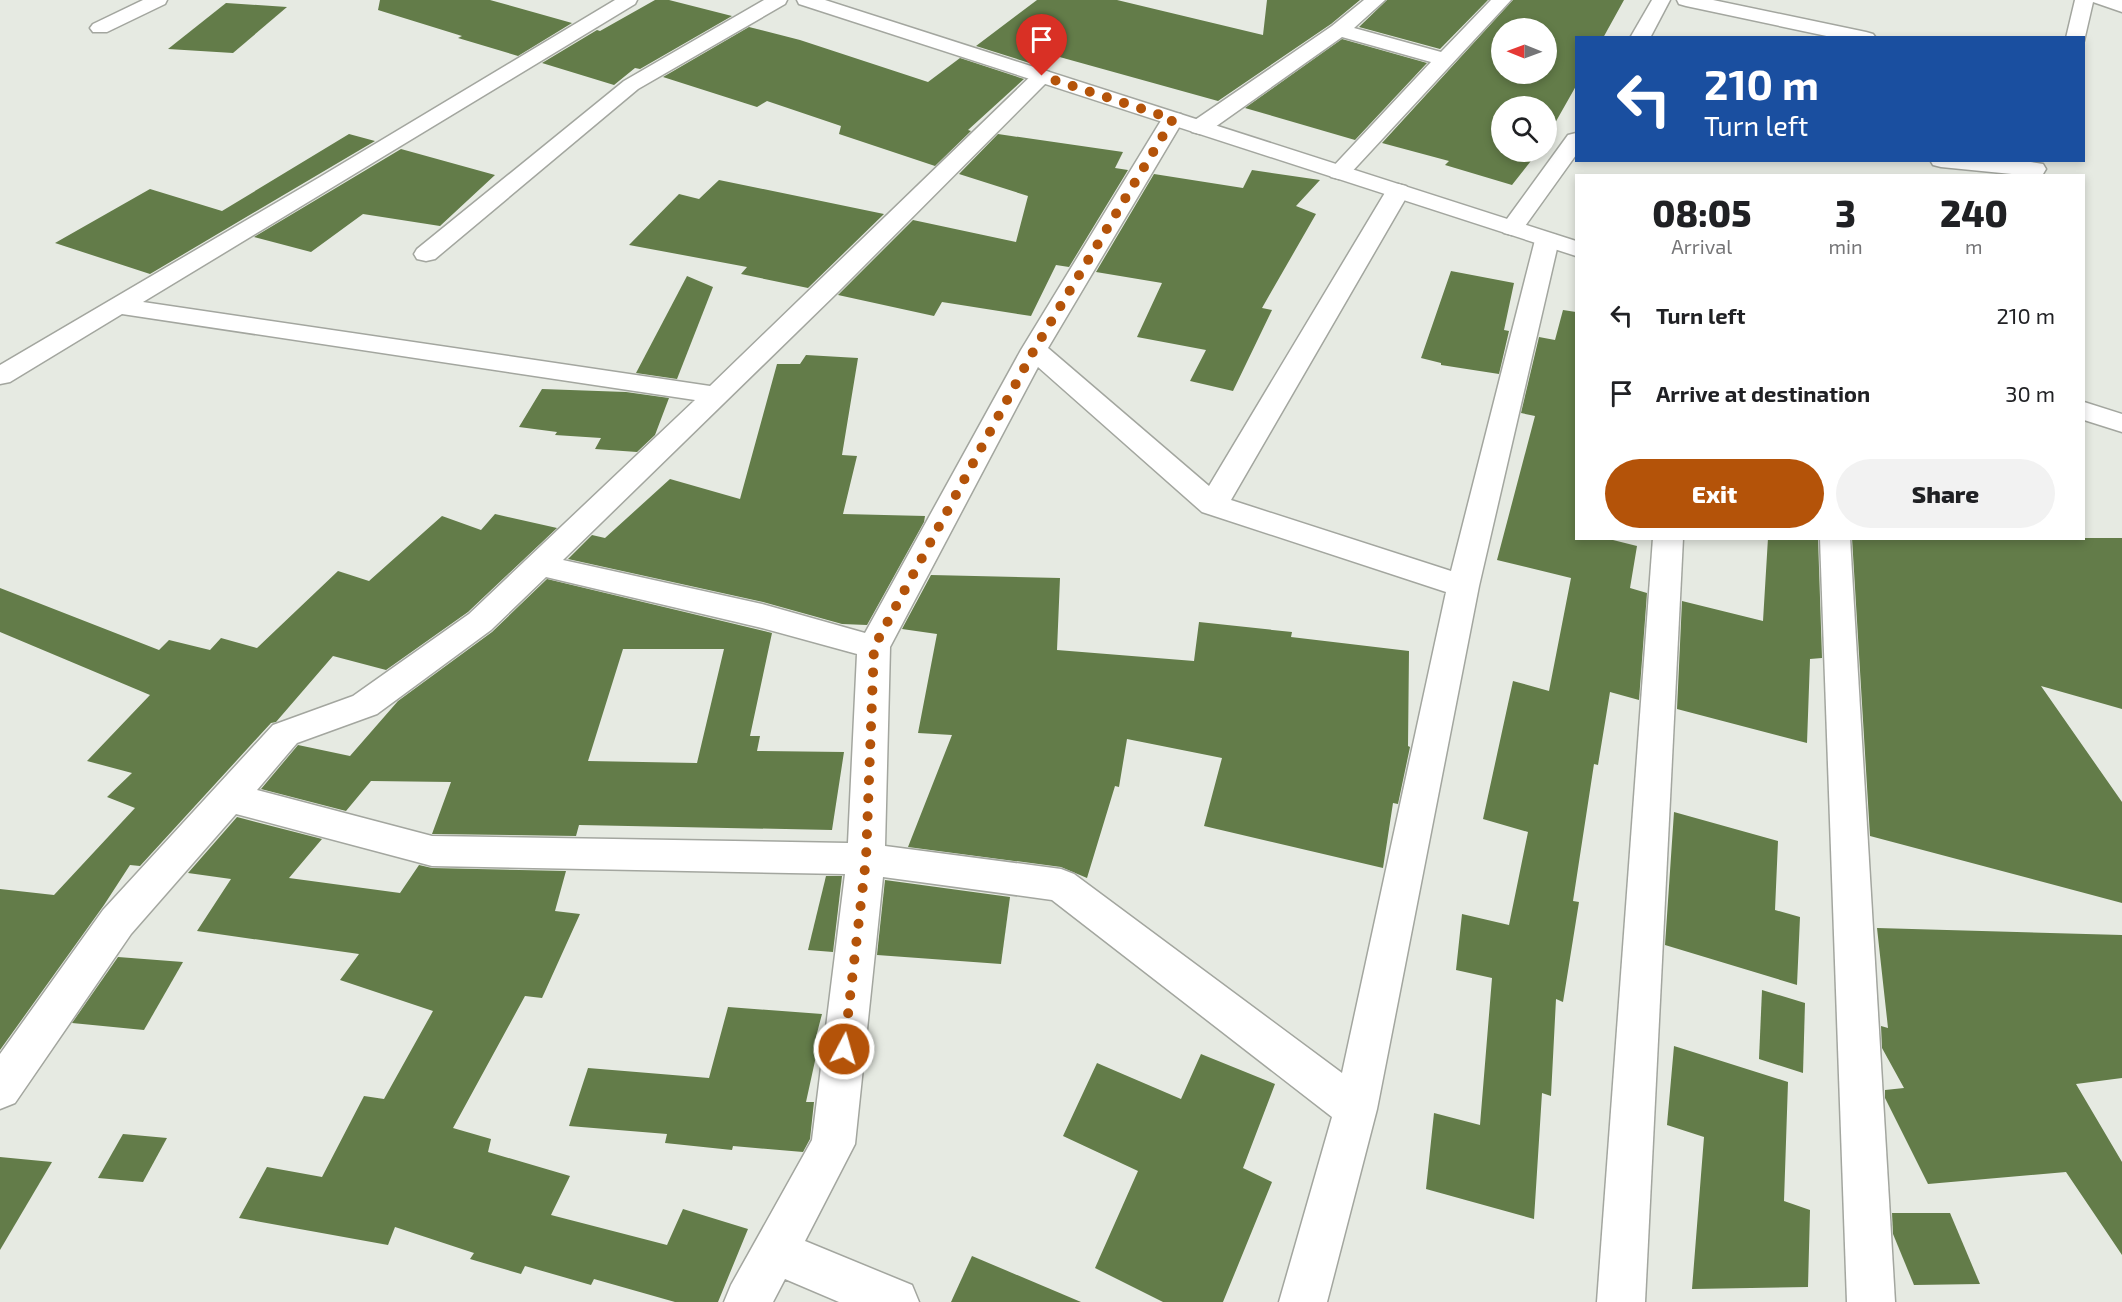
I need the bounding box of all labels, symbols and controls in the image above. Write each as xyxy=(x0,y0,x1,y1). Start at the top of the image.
pin xyxy=(1016,14,1067,76)
north arrow xyxy=(1491,18,1557,84)
map controls xyxy=(1491,18,1557,162)
icon: arrive xyxy=(1025,23,1058,56)
text: 210 m xyxy=(1704,58,1819,108)
icon: left xyxy=(1605,60,1683,138)
button: search xyxy=(1491,96,1557,162)
text: Turn left xyxy=(1704,109,1808,141)
text: 08:05 xyxy=(1652,191,1751,234)
text: 3 xyxy=(1835,191,1856,234)
text: 240 xyxy=(1940,191,2008,234)
text: Arrival xyxy=(1671,234,1732,258)
text: min xyxy=(1829,234,1863,258)
text: m xyxy=(1965,234,1983,258)
icon: left xyxy=(1605,299,1638,332)
text: Turn left xyxy=(1656,302,1745,328)
text: 210 m xyxy=(1996,302,2055,328)
icon: arrive xyxy=(1605,377,1638,410)
text: Arrive at destination xyxy=(1656,380,1870,406)
text: 30 m xyxy=(2005,380,2055,406)
button: Exit xyxy=(1605,459,1824,528)
button: Share xyxy=(1836,459,2055,528)
position arrow xyxy=(812,1017,876,1081)

